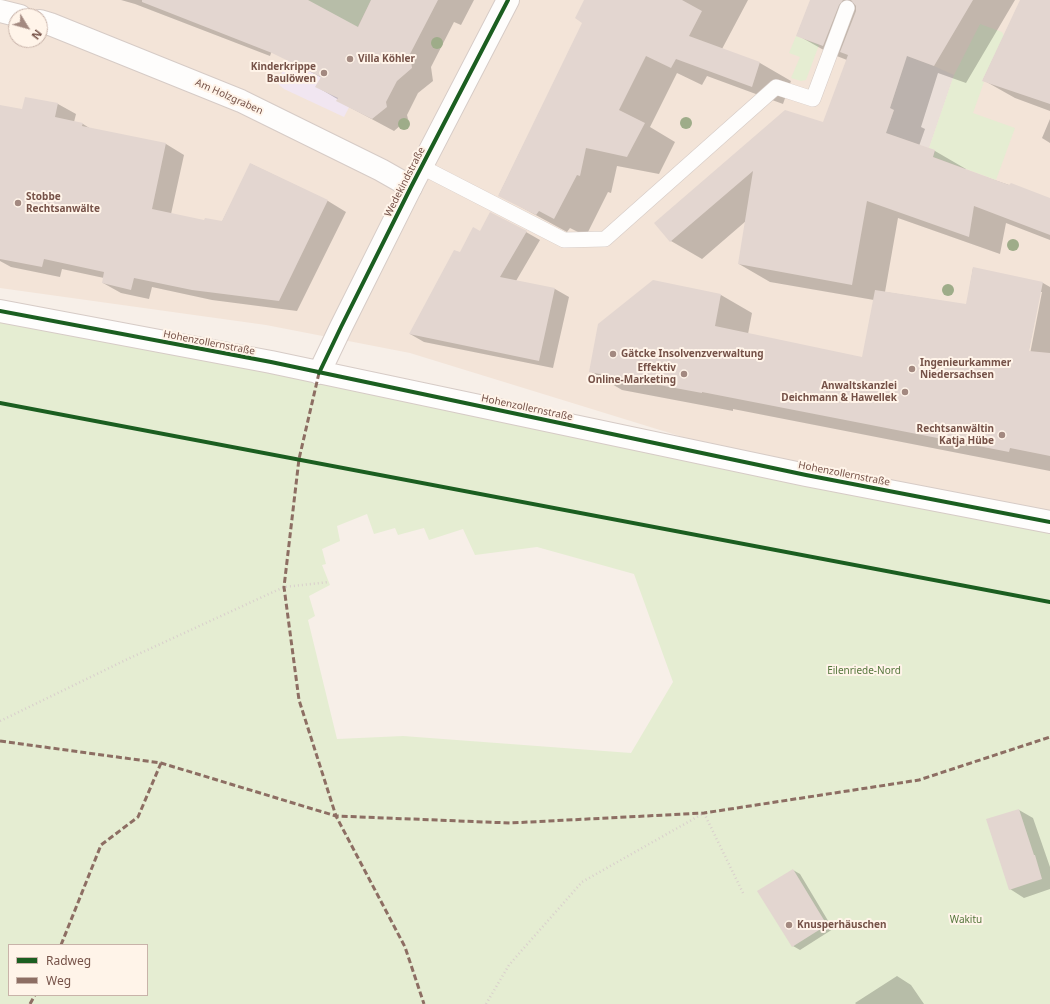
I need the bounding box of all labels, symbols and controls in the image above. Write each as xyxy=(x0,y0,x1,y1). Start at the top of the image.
north arrow xyxy=(8,8,48,48)
text: N xyxy=(29,27,46,43)
place label: Villa Köhler xyxy=(358,53,415,65)
marker: Villa Köhler xyxy=(345,54,355,64)
place label: Kinderkrippe Baulöwen xyxy=(251,61,316,84)
marker: Kinderkrippe Baulöwen xyxy=(319,68,329,78)
street label: Am Holzgraben xyxy=(193,77,265,117)
street label: Wedekindstraße xyxy=(382,145,428,219)
place label: Stobbe Rechtsanwälte xyxy=(26,191,100,214)
marker: Stobbe Rechtsanwälte xyxy=(13,198,23,208)
street label: Hohenzollernstraße xyxy=(162,328,256,358)
place label: Gätcke Insolvenzverwaltung xyxy=(621,348,764,360)
marker: Gätcke Insolvenzverwaltung xyxy=(608,349,618,359)
place label: Ingenieurkammer Niedersachsen xyxy=(920,357,1011,380)
place label: Effektiv Online-Marketing xyxy=(588,362,676,386)
marker: Ingenieurkammer Niedersachsen xyxy=(907,364,917,374)
marker: Effektiv Online-Marketing xyxy=(679,369,689,379)
place label: Anwaltskanzlei Deichmann & Hawellek xyxy=(781,380,897,404)
marker: Anwaltskanzlei Deichmann & Hawellek xyxy=(900,387,910,397)
street label: Hohenzollernstraße xyxy=(480,392,574,424)
place label: Rechtsanwältin Katja Hübe xyxy=(917,423,994,446)
marker: Rechtsanwältin Katja Hübe xyxy=(997,430,1007,440)
street label: Hohenzollernstraße xyxy=(797,459,891,489)
park label: Eilenriede-Nord xyxy=(827,665,901,677)
park label: Wakitu xyxy=(950,914,982,926)
place label: Knusperhäuschen xyxy=(797,919,887,931)
marker: Knusperhäuschen xyxy=(784,920,794,930)
legend xyxy=(8,944,148,996)
text: Radweg xyxy=(46,952,91,969)
text: Weg xyxy=(46,972,71,989)

